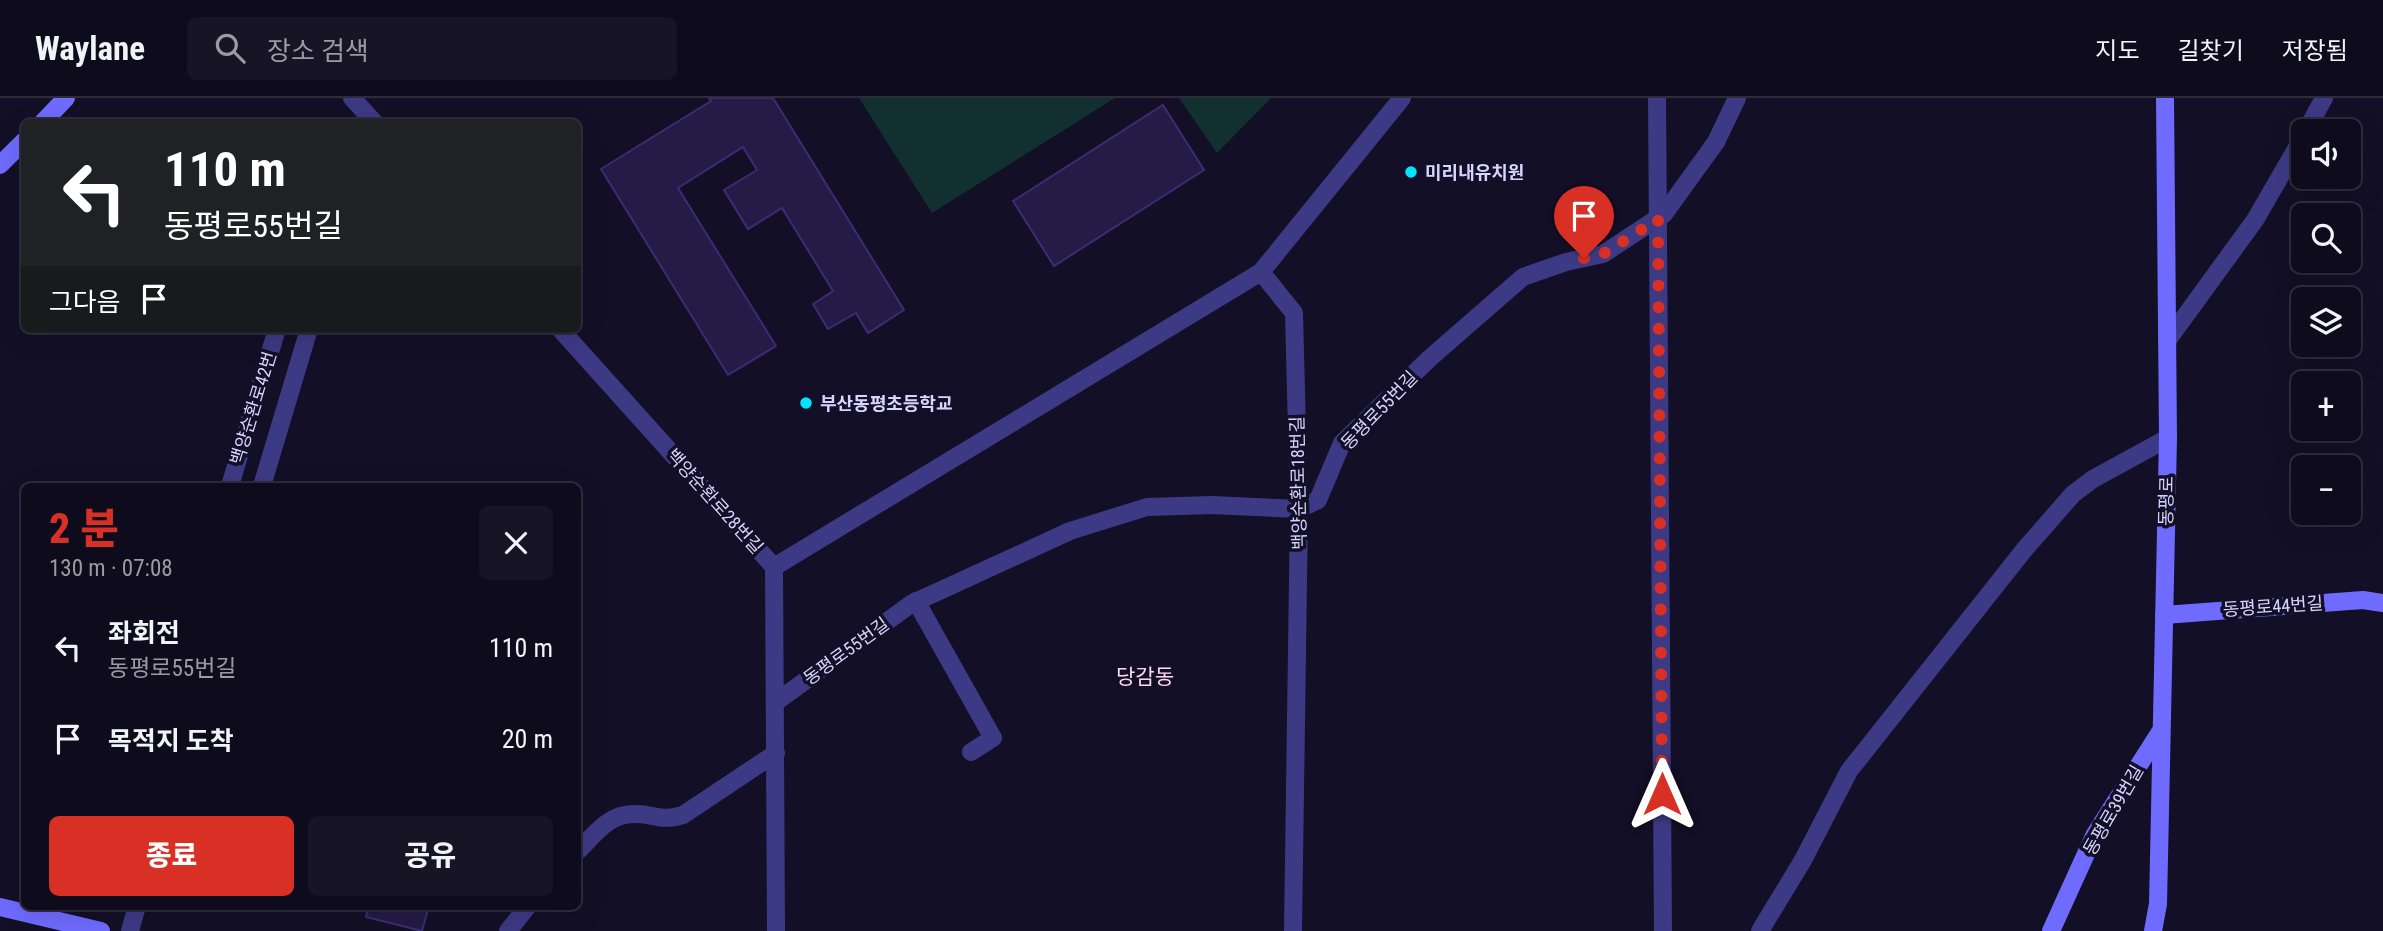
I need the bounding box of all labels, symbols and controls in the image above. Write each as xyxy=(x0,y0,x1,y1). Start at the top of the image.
search box xyxy=(187,17,677,80)
text: Waylane xyxy=(35,29,145,68)
icon: search xyxy=(211,29,249,67)
text: 장소 검색 xyxy=(267,36,369,66)
text: 지도 xyxy=(2095,37,2140,65)
text: 길찾기 xyxy=(2178,37,2244,65)
text: 저장됨 xyxy=(2282,37,2348,65)
map controls xyxy=(2291,119,2361,525)
button: sound xyxy=(2291,119,2361,189)
text: 110 m xyxy=(164,141,286,198)
icon: left xyxy=(49,147,140,238)
place label: 미리내유치원 xyxy=(1425,162,1524,183)
marker: 미리내유치원 xyxy=(1403,164,1419,180)
pin xyxy=(1554,186,1614,258)
icon: arrive xyxy=(1565,197,1603,235)
button: search xyxy=(2291,203,2361,273)
text: 동평로55번길 xyxy=(164,207,343,245)
icon: arrive xyxy=(135,280,173,318)
text: 그다음 xyxy=(49,287,121,317)
button: layers xyxy=(2291,287,2361,357)
street label: 백양순환로42번 xyxy=(226,349,280,467)
street label: 동평로55번길 xyxy=(1337,367,1421,453)
button: + xyxy=(2291,371,2361,441)
place label: 부산동평초등학교 xyxy=(820,393,952,414)
marker: 부산동평초등학교 xyxy=(798,395,814,411)
street label: 백양순환로18번길 xyxy=(1286,416,1310,550)
street label: 백양순환로28번길 xyxy=(662,444,768,558)
button: − xyxy=(2291,455,2361,525)
street label: 동평로 xyxy=(2155,476,2177,526)
text: 2 분 xyxy=(49,504,119,553)
button: close xyxy=(479,506,553,580)
text: 130 m · 07:08 xyxy=(49,555,173,582)
street label: 동평로44번길 xyxy=(2222,592,2324,620)
street label: 동평로55번길 xyxy=(799,613,893,689)
text: 좌회전 xyxy=(108,618,180,648)
icon: left xyxy=(49,629,87,667)
text: 110 m xyxy=(489,633,553,663)
text: 동평로55번길 xyxy=(108,655,237,682)
district label: 당감동 xyxy=(1116,665,1174,689)
icon: arrive xyxy=(49,720,87,758)
text: 20 m xyxy=(502,724,553,754)
text: 목적지 도착 xyxy=(108,726,234,756)
position arrow xyxy=(1625,757,1699,831)
street label: 동평로39번길 xyxy=(2079,761,2147,859)
button: 종료 xyxy=(49,816,294,896)
button: 공유 xyxy=(308,816,553,896)

